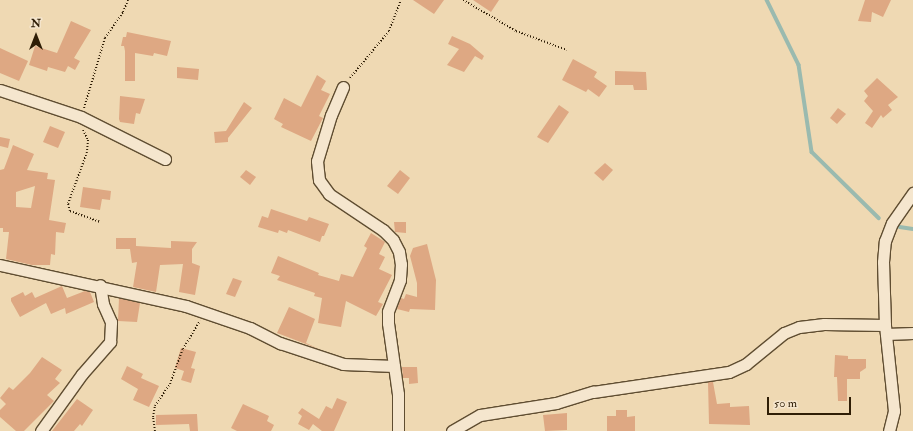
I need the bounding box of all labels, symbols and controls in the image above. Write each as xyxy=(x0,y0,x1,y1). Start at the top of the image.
north arrow xyxy=(16,16,56,56)
text: N xyxy=(31,17,41,30)
scale bar xyxy=(769,389,853,415)
text: 50 m xyxy=(774,396,797,411)

